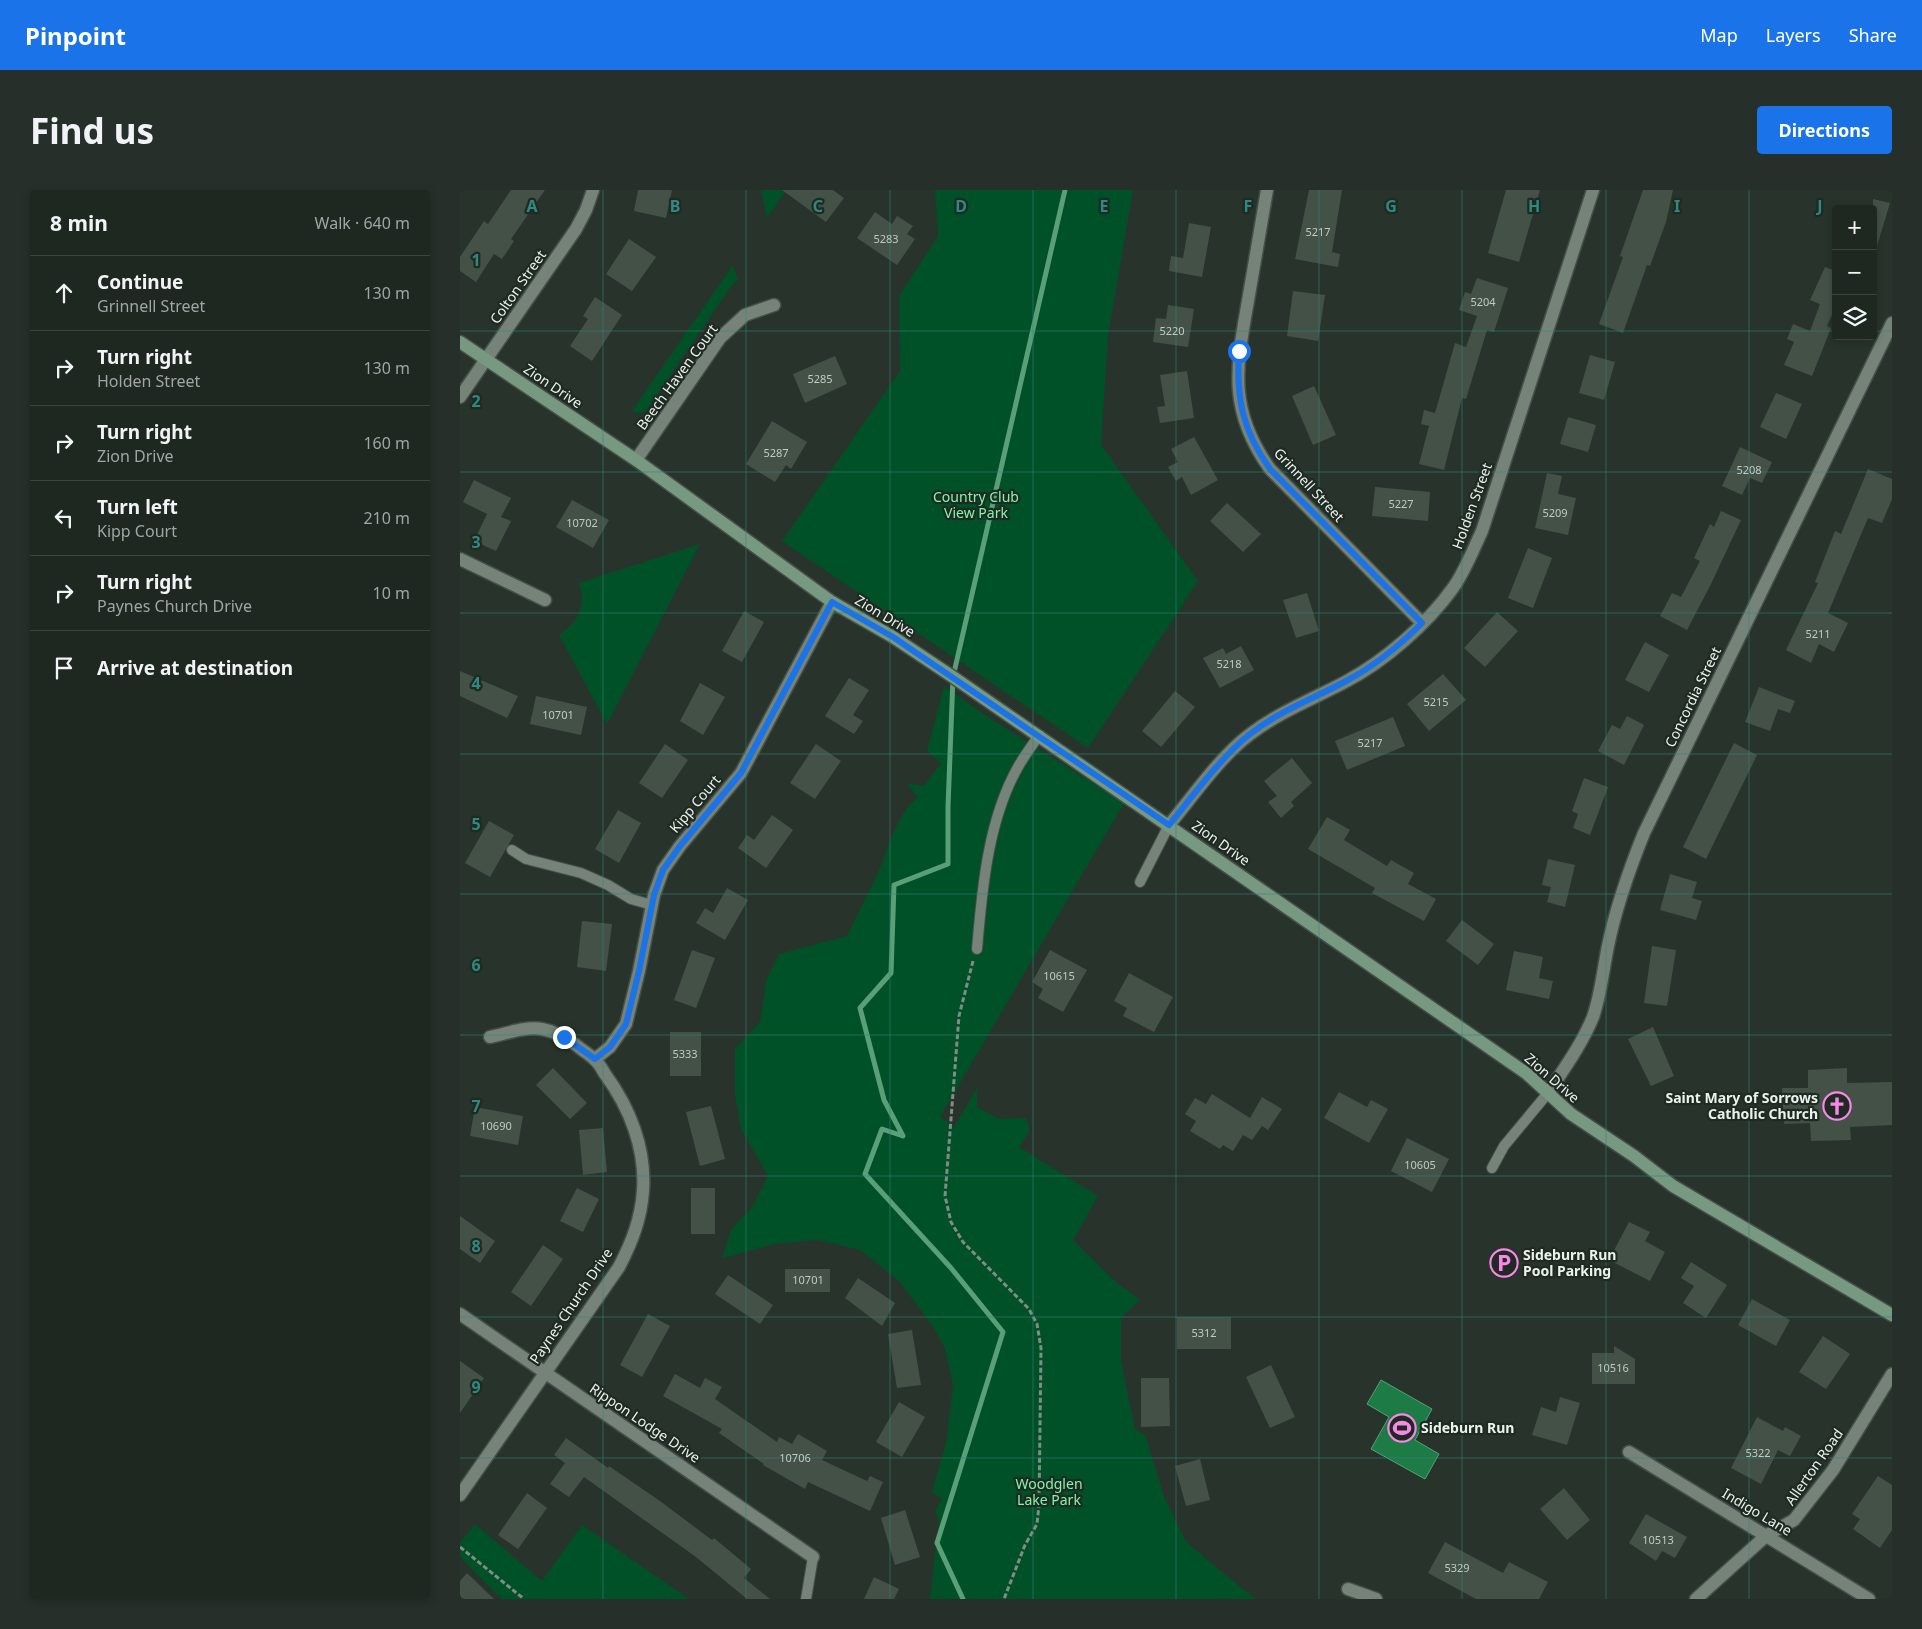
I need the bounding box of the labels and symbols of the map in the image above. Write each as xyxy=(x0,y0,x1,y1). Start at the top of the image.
text: A xyxy=(526,195,538,217)
text: B xyxy=(670,195,680,217)
text: C xyxy=(813,195,823,217)
text: D xyxy=(955,195,967,217)
text: E xyxy=(1100,195,1109,217)
text: F xyxy=(1244,195,1252,217)
text: G xyxy=(1385,195,1397,217)
text: H xyxy=(1528,195,1540,217)
text: I xyxy=(1674,195,1680,217)
text: J xyxy=(1815,195,1823,217)
house number: 5217 xyxy=(1305,224,1331,239)
house number: 5283 xyxy=(873,231,899,246)
street label: Colton Street xyxy=(485,246,550,327)
text: 1 xyxy=(471,249,481,271)
house number: 5204 xyxy=(1470,294,1496,309)
street label: Beech Haven Court xyxy=(632,320,721,433)
house number: 5220 xyxy=(1159,323,1185,338)
route start xyxy=(1228,340,1251,363)
street label: Zion Drive xyxy=(520,359,586,412)
house number: 5285 xyxy=(807,371,833,386)
text: 2 xyxy=(471,390,481,412)
street label: Grinnell Street xyxy=(1270,444,1349,526)
house number: 5287 xyxy=(763,445,789,460)
street label: Holden Street xyxy=(1447,460,1496,552)
house number: 5208 xyxy=(1736,462,1762,477)
park label: Country Club View Park xyxy=(933,487,1019,522)
house number: 5227 xyxy=(1388,496,1414,511)
house number: 5209 xyxy=(1542,505,1568,520)
house number: 10702 xyxy=(566,515,598,530)
text: 3 xyxy=(471,531,481,553)
street label: Zion Drive xyxy=(852,590,919,641)
house number: 5211 xyxy=(1805,626,1831,641)
street label: Concordia Street xyxy=(1660,643,1725,750)
house number: 5218 xyxy=(1216,656,1242,671)
text: 4 xyxy=(471,672,481,694)
house number: 5215 xyxy=(1423,694,1449,709)
house number: 10701 xyxy=(542,707,574,722)
house number: 5217 xyxy=(1357,735,1383,750)
street label: Kipp Court xyxy=(665,771,724,837)
text: 5 xyxy=(471,813,481,835)
street label: Zion Drive xyxy=(1188,816,1254,870)
text: 6 xyxy=(471,954,481,976)
house number: 10615 xyxy=(1043,968,1075,983)
route end xyxy=(553,1026,576,1049)
house number: 5333 xyxy=(672,1046,698,1061)
street label: Zion Drive xyxy=(1521,1048,1584,1107)
place label: Saint Mary of Sorrows Catholic Church xyxy=(1665,1088,1818,1123)
church icon: Saint Mary of Sorrows Catholic Church xyxy=(1822,1091,1852,1121)
text: 7 xyxy=(471,1095,481,1117)
house number: 10690 xyxy=(480,1118,512,1133)
house number: 10605 xyxy=(1404,1157,1436,1172)
text: 8 xyxy=(471,1235,481,1257)
street label: Paynes Church Drive xyxy=(525,1244,616,1367)
place label: Sideburn Run Pool Parking xyxy=(1523,1245,1616,1280)
parking icon: Sideburn Run Pool Parking xyxy=(1489,1248,1519,1278)
house number: 10701 xyxy=(792,1272,824,1287)
house number: 5312 xyxy=(1191,1325,1217,1340)
house number: 10516 xyxy=(1597,1360,1629,1375)
text: 9 xyxy=(471,1376,481,1398)
street label: Rippon Lodge Drive xyxy=(586,1379,704,1467)
sports icon: Sideburn Run xyxy=(1387,1413,1417,1443)
place label: Sideburn Run xyxy=(1421,1418,1514,1437)
street label: Allerton Road xyxy=(1780,1425,1847,1509)
house number: 5322 xyxy=(1745,1445,1771,1460)
house number: 10706 xyxy=(779,1450,811,1465)
park label: Woodglen Lake Park xyxy=(1015,1474,1083,1509)
street label: Indigo Lane xyxy=(1719,1483,1796,1540)
house number: 10513 xyxy=(1642,1532,1674,1547)
house number: 5329 xyxy=(1444,1560,1470,1575)

